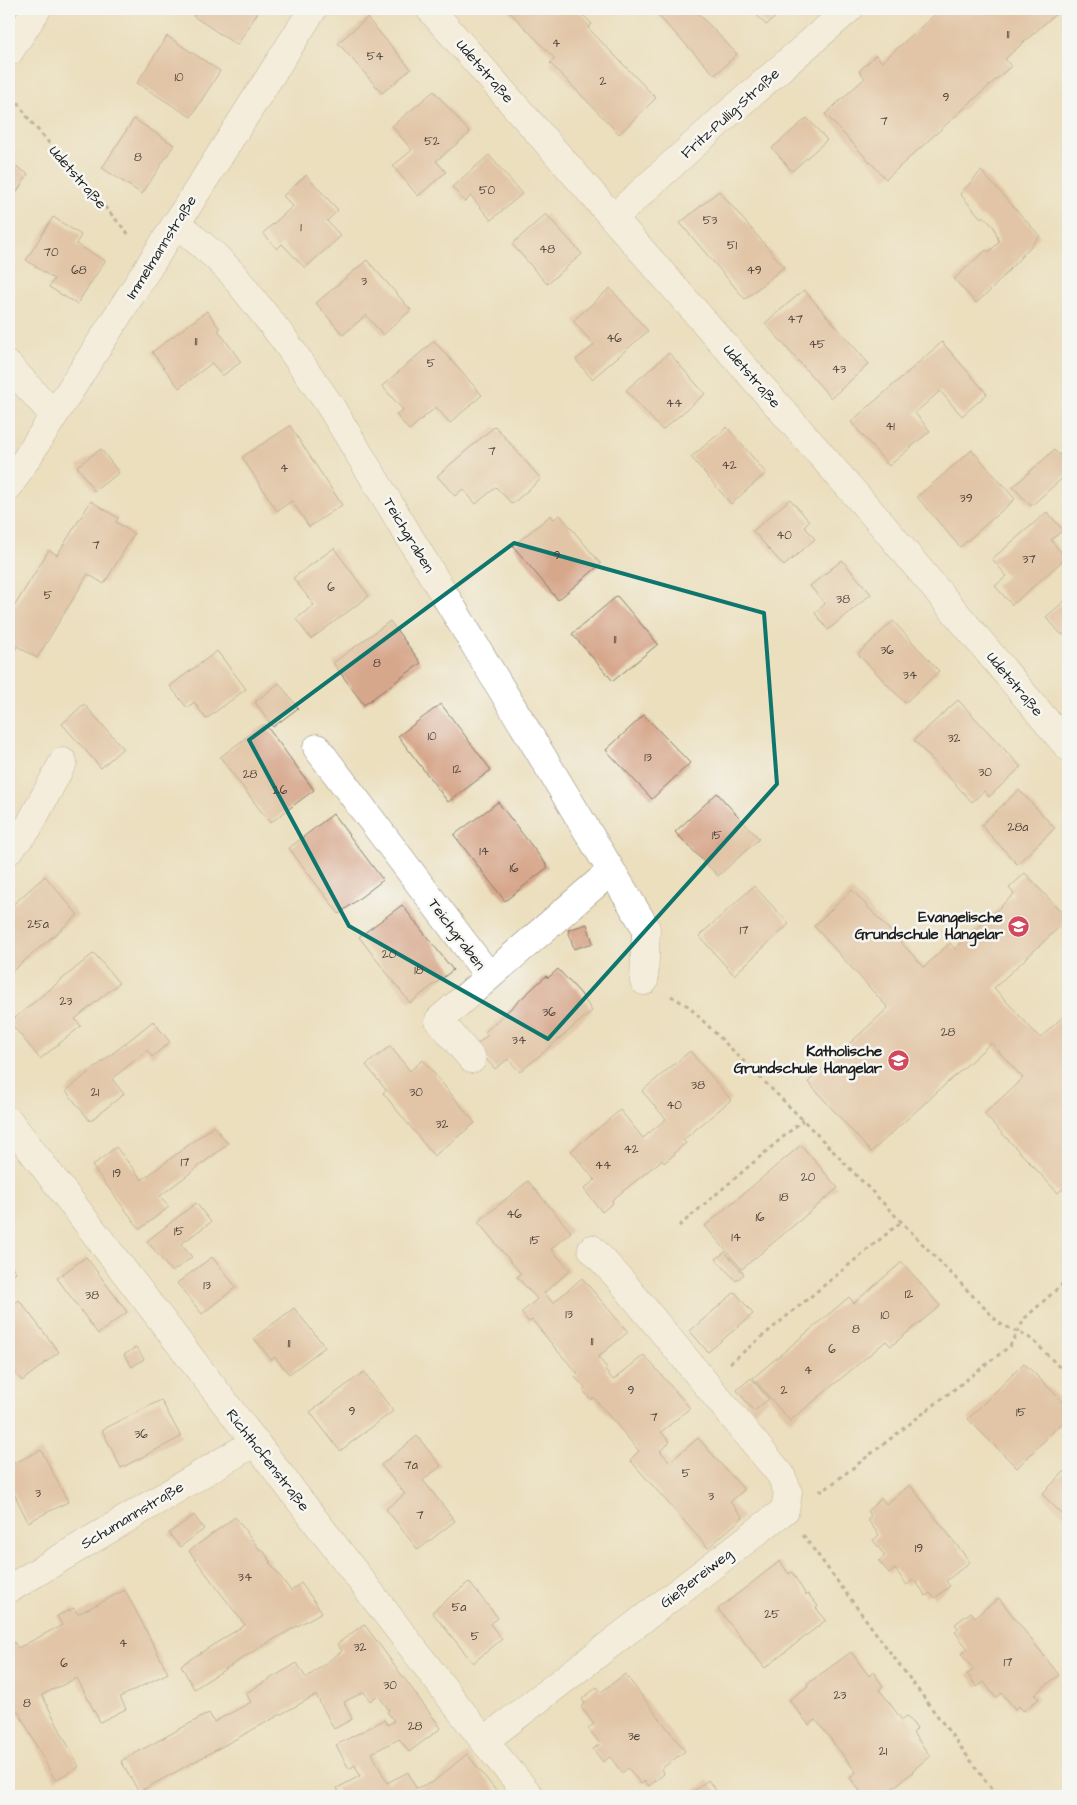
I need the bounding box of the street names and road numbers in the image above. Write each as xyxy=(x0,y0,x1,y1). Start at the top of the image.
street label: Udetstraße xyxy=(451,35,518,108)
street label: Fritz-Pullig-Straße xyxy=(676,63,785,164)
street label: Udetstraße xyxy=(44,141,111,214)
street label: Immelmannstraße xyxy=(121,191,202,303)
street label: Udetstraße xyxy=(718,340,785,413)
street label: Teichgraben xyxy=(377,494,440,578)
street label: Udetstraße xyxy=(981,647,1048,721)
street label: Teichgraben xyxy=(422,894,491,975)
street label: Richthofenstraße xyxy=(221,1405,314,1516)
street label: Schumannstraße xyxy=(77,1476,188,1554)
street label: Gießereiweg xyxy=(656,1543,738,1614)

